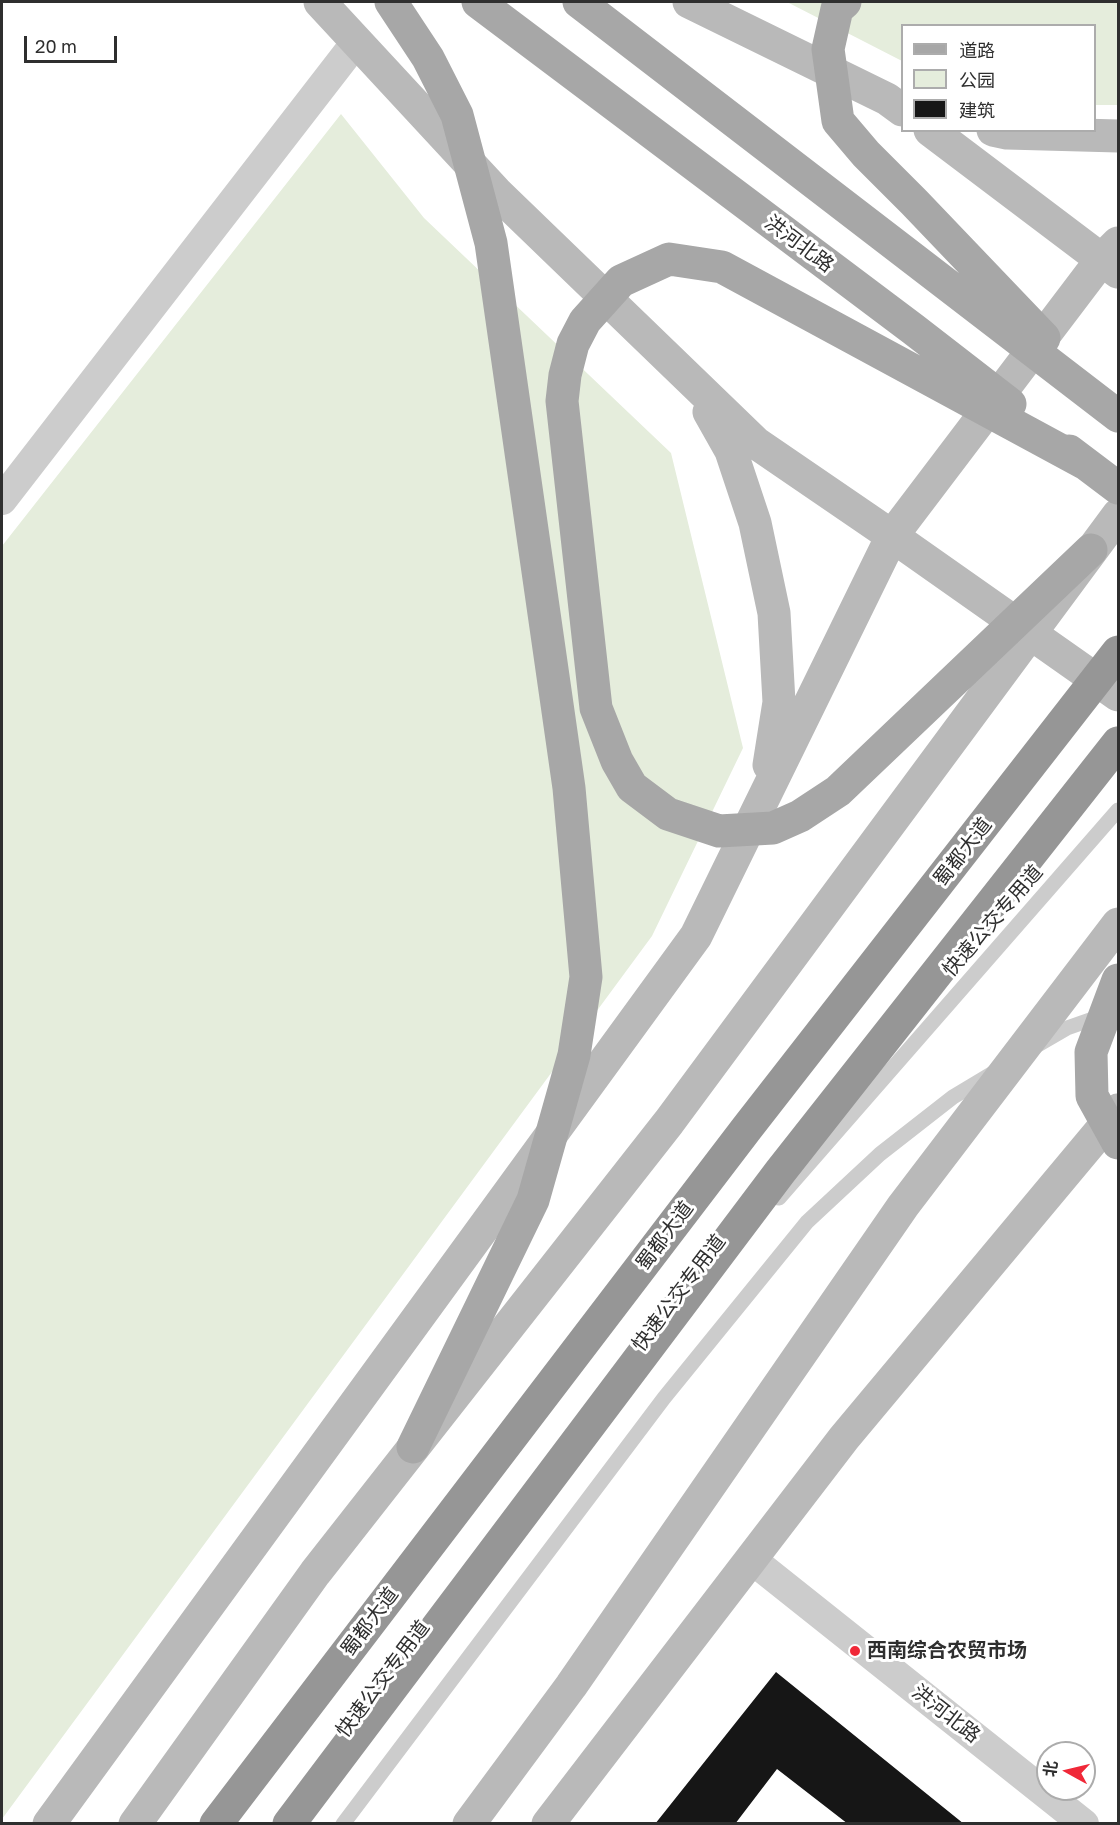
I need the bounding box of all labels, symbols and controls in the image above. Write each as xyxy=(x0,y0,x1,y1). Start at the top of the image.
scale bar xyxy=(27,24,120,62)
legend xyxy=(901,24,1096,132)
text: 20 m xyxy=(35,35,77,57)
text: 道路 xyxy=(959,39,995,61)
text: 公园 xyxy=(959,69,995,91)
text: 建筑 xyxy=(959,99,995,121)
street label: 洪河北路 xyxy=(760,210,838,278)
street label: 蜀都大道 xyxy=(929,813,997,891)
street label: 快速公交专用道 xyxy=(938,860,1048,982)
street label: 蜀都大道 xyxy=(631,1197,699,1275)
street label: 快速公交专用道 xyxy=(627,1230,731,1356)
street label: 蜀都大道 xyxy=(336,1583,404,1661)
street label: 快速公交专用道 xyxy=(331,1616,435,1742)
place label: 西南综合农贸市场 xyxy=(867,1639,1027,1663)
marker: 西南综合农贸市场 xyxy=(848,1644,862,1658)
street label: 洪河北路 xyxy=(907,1680,985,1748)
north arrow xyxy=(1036,1741,1096,1801)
text: 北 xyxy=(1039,1759,1061,1778)

